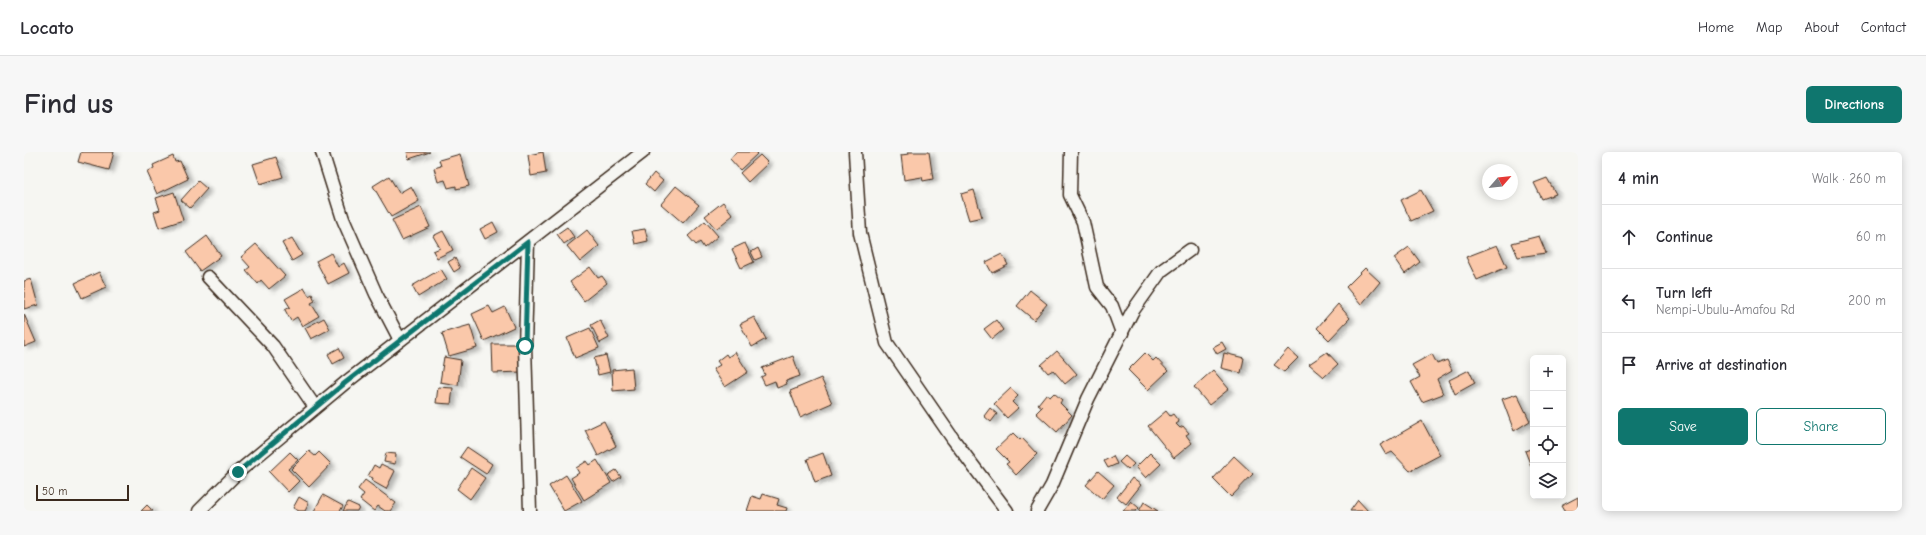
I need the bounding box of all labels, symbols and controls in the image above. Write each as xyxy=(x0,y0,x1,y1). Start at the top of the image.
text: Locato xyxy=(20,17,74,39)
text: Home xyxy=(1698,19,1734,36)
text: Map xyxy=(1756,19,1782,36)
text: About xyxy=(1804,19,1839,36)
text: Contact xyxy=(1861,19,1906,36)
button: Directions xyxy=(1806,86,1902,123)
text: Find us xyxy=(24,88,113,120)
north arrow xyxy=(1482,164,1518,200)
text: 4 min xyxy=(1618,169,1659,188)
text: Walk · 260 m xyxy=(1812,171,1886,186)
icon: ahead xyxy=(1618,226,1640,248)
text: Continue xyxy=(1656,228,1713,246)
text: 60 m xyxy=(1856,229,1886,244)
text: Turn left xyxy=(1656,284,1712,302)
icon: left xyxy=(1618,290,1640,312)
text: 200 m xyxy=(1848,293,1886,308)
text: Nempi-Ubulu-Amafou Rd xyxy=(1656,302,1795,317)
route start xyxy=(516,337,534,355)
icon: arrive xyxy=(1618,354,1640,376)
map controls xyxy=(1530,355,1566,499)
button: + xyxy=(1530,355,1566,391)
text: Arrive at destination xyxy=(1656,356,1787,374)
button: − xyxy=(1530,391,1566,427)
button: Save xyxy=(1618,408,1748,445)
button: Share xyxy=(1756,408,1886,445)
button: locate xyxy=(1530,427,1566,463)
route end xyxy=(229,463,247,481)
button: layers xyxy=(1530,463,1566,499)
scale bar xyxy=(36,483,129,502)
text: 50 m xyxy=(42,485,67,498)

